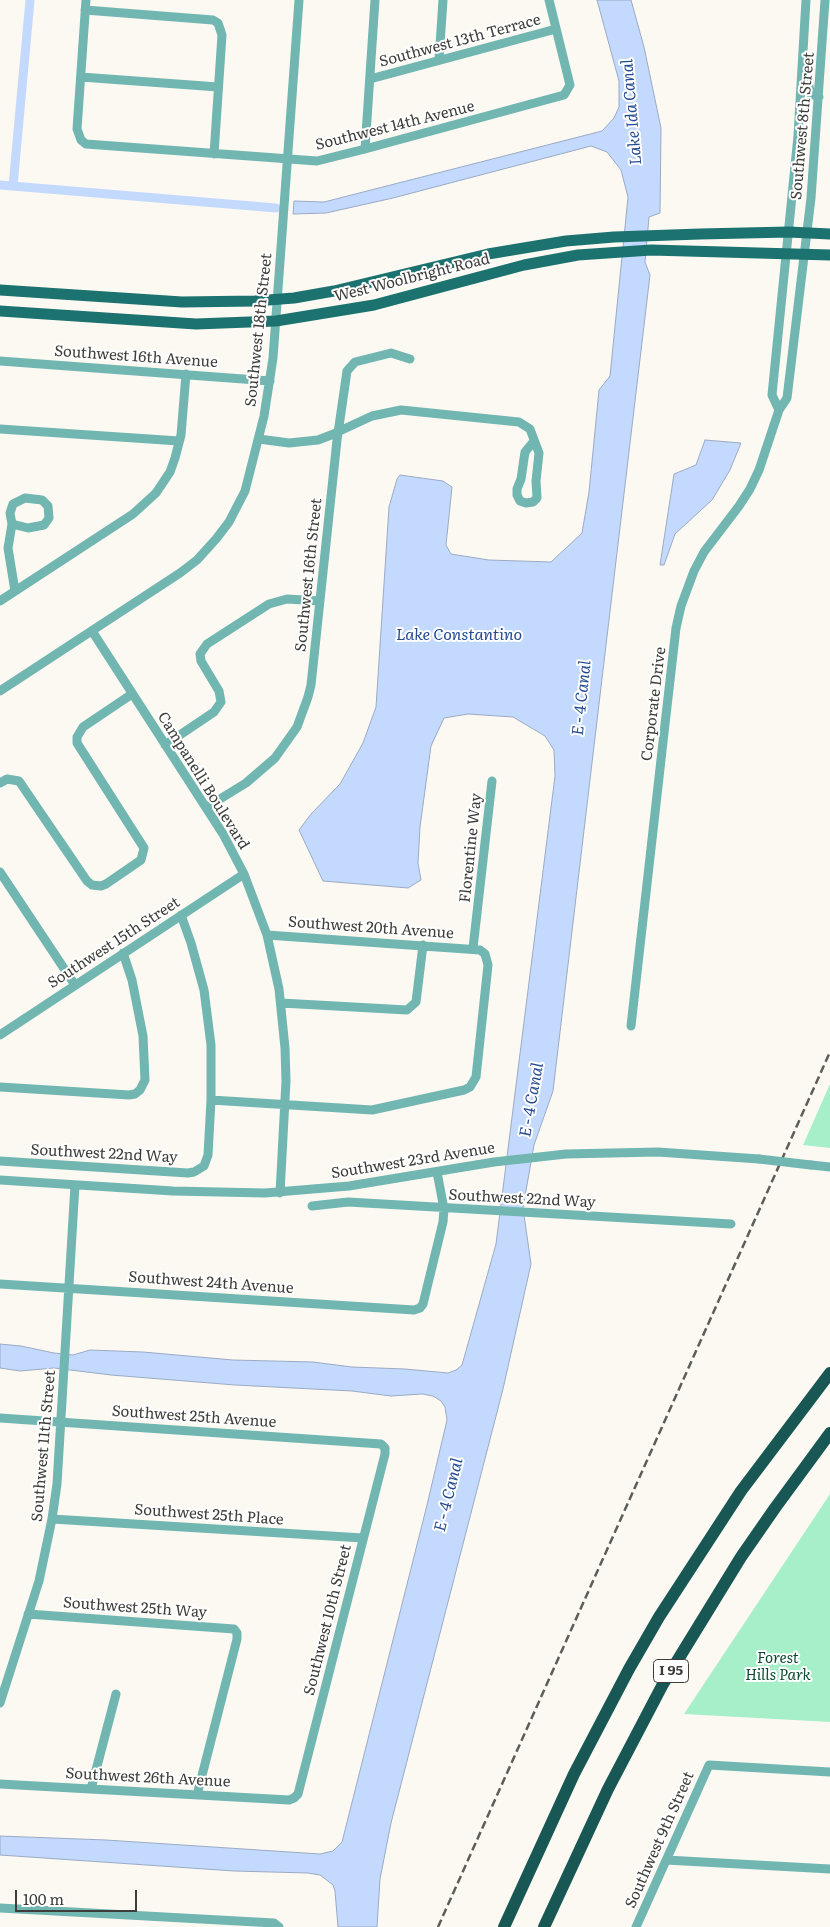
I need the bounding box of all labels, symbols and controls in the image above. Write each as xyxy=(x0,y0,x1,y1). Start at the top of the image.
street label: Southwest 13th Terrace xyxy=(377,11,543,71)
street label: Southwest 8th Street xyxy=(788,51,818,201)
water label: Lake Ida Canal xyxy=(618,58,646,166)
street label: Southwest 14th Avenue xyxy=(313,97,477,155)
street label: West Woolbright Road xyxy=(332,250,492,306)
street label: Southwest 18th Street xyxy=(242,252,276,408)
street label: Southwest 16th Avenue xyxy=(54,342,218,372)
street label: Southwest 16th Street xyxy=(292,497,326,653)
water label: Lake Constantino xyxy=(396,625,522,645)
street label: Corporate Drive xyxy=(638,646,670,762)
water label: E - 4 Canal xyxy=(569,660,595,736)
street label: Campanelli Boulevard xyxy=(153,709,253,853)
street label: Florentine Way xyxy=(456,792,486,904)
street label: Southwest 15th Street xyxy=(45,894,183,992)
street label: Southwest 20th Avenue xyxy=(288,913,454,943)
water label: E - 4 Canal xyxy=(516,1061,548,1139)
street label: Southwest 23rd Avenue xyxy=(330,1139,496,1183)
street label: Southwest 22nd Way xyxy=(30,1141,178,1167)
street label: Southwest 22nd Way xyxy=(448,1186,596,1212)
street label: Southwest 24th Avenue xyxy=(128,1268,294,1298)
street label: Southwest 11th Street xyxy=(28,1369,60,1523)
street label: Southwest 25th Avenue xyxy=(111,1402,277,1432)
water label: E - 4 Canal xyxy=(431,1456,467,1534)
street label: Southwest 25th Place xyxy=(134,1501,284,1529)
street label: Southwest 10th Street xyxy=(301,1543,355,1697)
street label: Southwest 25th Way xyxy=(62,1594,208,1622)
park label: Forest Hills Park xyxy=(745,1650,811,1685)
road number: I 95 xyxy=(654,1660,688,1682)
street label: Southwest 26th Avenue xyxy=(65,1765,231,1791)
street label: Southwest 9th Street xyxy=(622,1769,698,1911)
scale bar xyxy=(18,1880,140,1912)
text: 100 m xyxy=(23,1887,64,1910)

